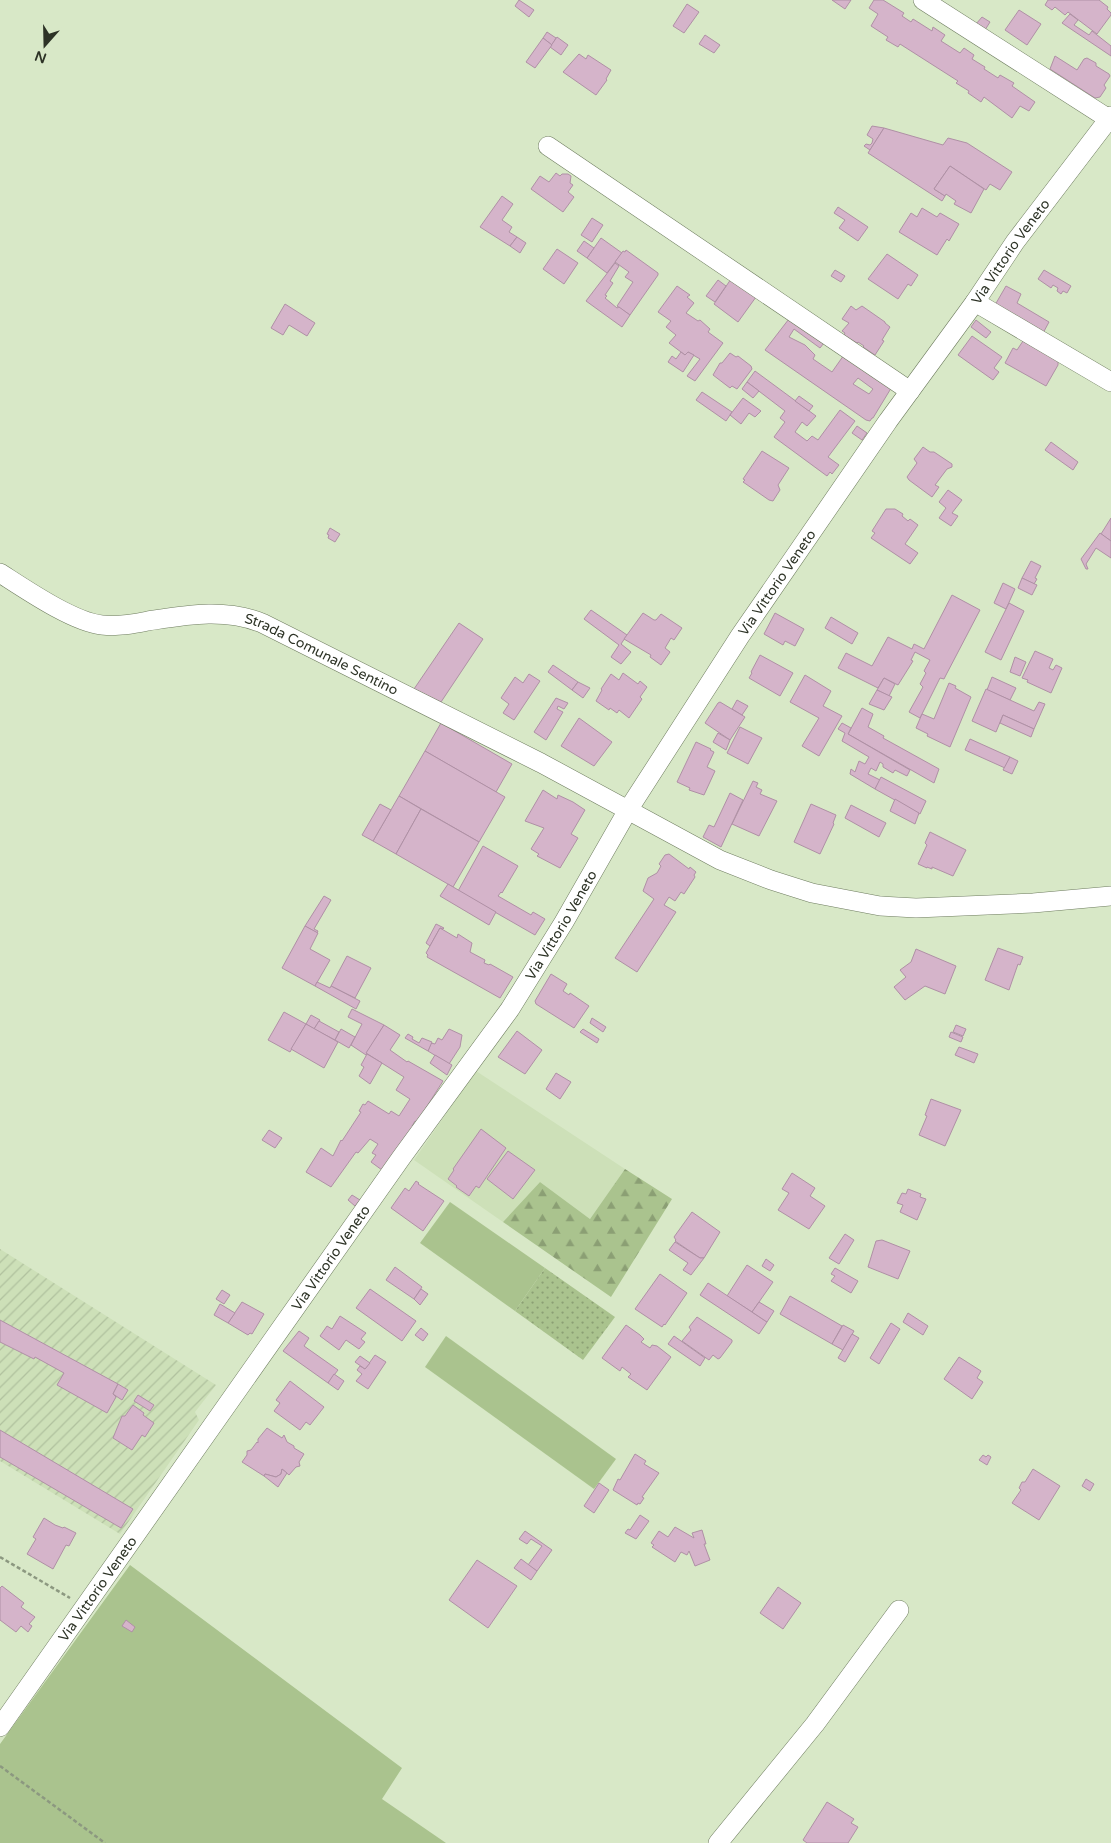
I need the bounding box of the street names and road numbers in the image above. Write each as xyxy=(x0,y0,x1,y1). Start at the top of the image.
street label: Via Vittorio Veneto xyxy=(967,196,1053,307)
street label: Via Vittorio Veneto xyxy=(734,526,819,639)
street label: Strada Comunale Sentino xyxy=(243,609,401,698)
street label: Via Vittorio Veneto xyxy=(522,867,600,983)
street label: Via Vittorio Veneto xyxy=(288,1202,374,1314)
street label: Via Vittorio Veneto xyxy=(54,1533,140,1645)

